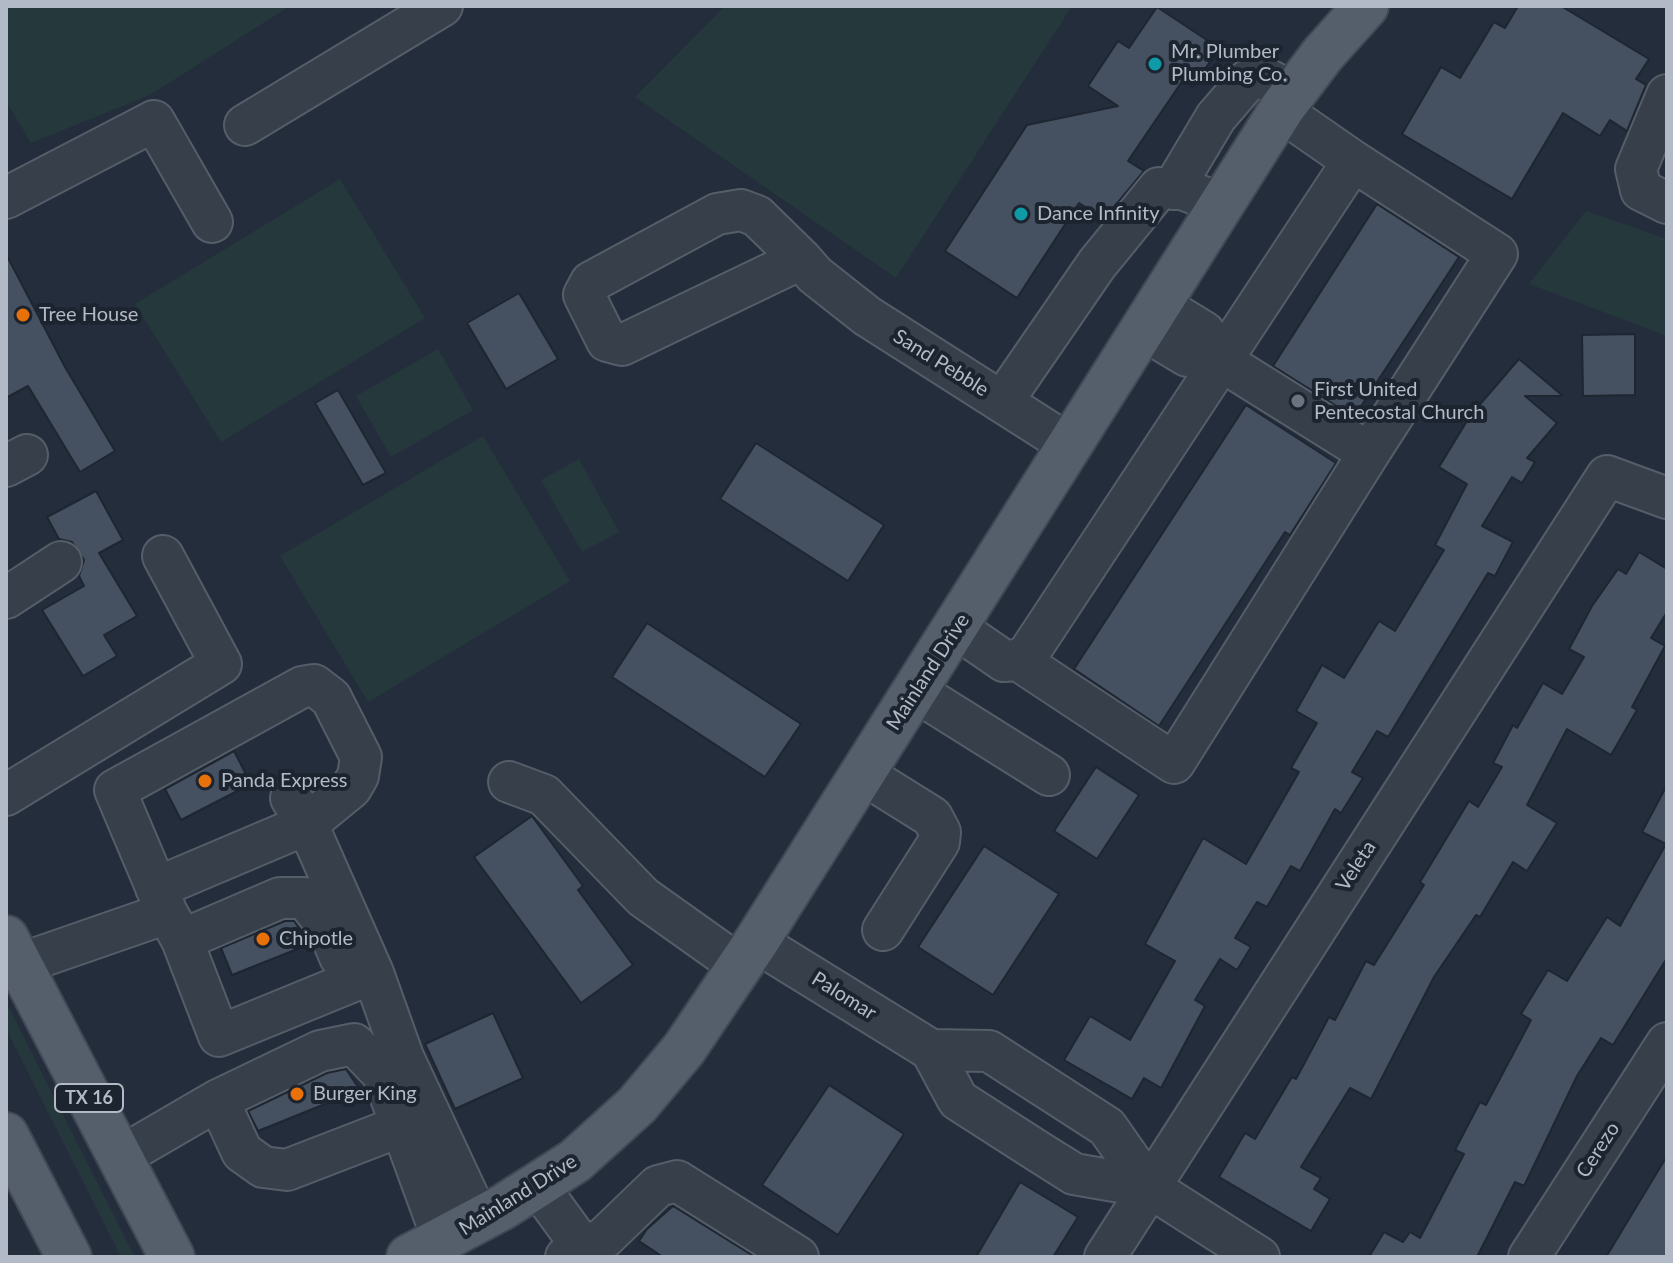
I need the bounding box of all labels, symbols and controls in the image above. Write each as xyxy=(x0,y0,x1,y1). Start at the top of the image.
place label: Mr. Plumber Plumbing Co. xyxy=(1171,40,1287,87)
marker: Mr. Plumber Plumbing Co. xyxy=(1146,55,1164,73)
place label: Dance Infinity xyxy=(1037,202,1159,226)
marker: Dance Infinity xyxy=(1012,205,1030,223)
place label: Tree House xyxy=(39,303,138,327)
marker: Tree House xyxy=(14,306,32,324)
street label: Sand Pebble xyxy=(889,324,993,402)
place label: First United Pentecostal Church xyxy=(1314,378,1484,425)
marker: First United Pentecostal Church xyxy=(1289,392,1307,410)
street label: Mainland Drive xyxy=(881,609,975,735)
place label: Panda Express xyxy=(221,769,348,793)
marker: Panda Express xyxy=(196,772,214,790)
street label: Veleta xyxy=(1331,836,1381,896)
place label: Chipotle xyxy=(279,927,353,951)
marker: Chipotle xyxy=(254,930,272,948)
street label: Palomar xyxy=(807,967,881,1025)
place label: Burger King xyxy=(313,1082,417,1106)
road number: TX 16 xyxy=(55,1084,123,1112)
marker: Burger King xyxy=(288,1085,306,1103)
street label: Cerezo xyxy=(1571,1118,1625,1182)
street label: Mainland Drive xyxy=(455,1149,581,1241)

